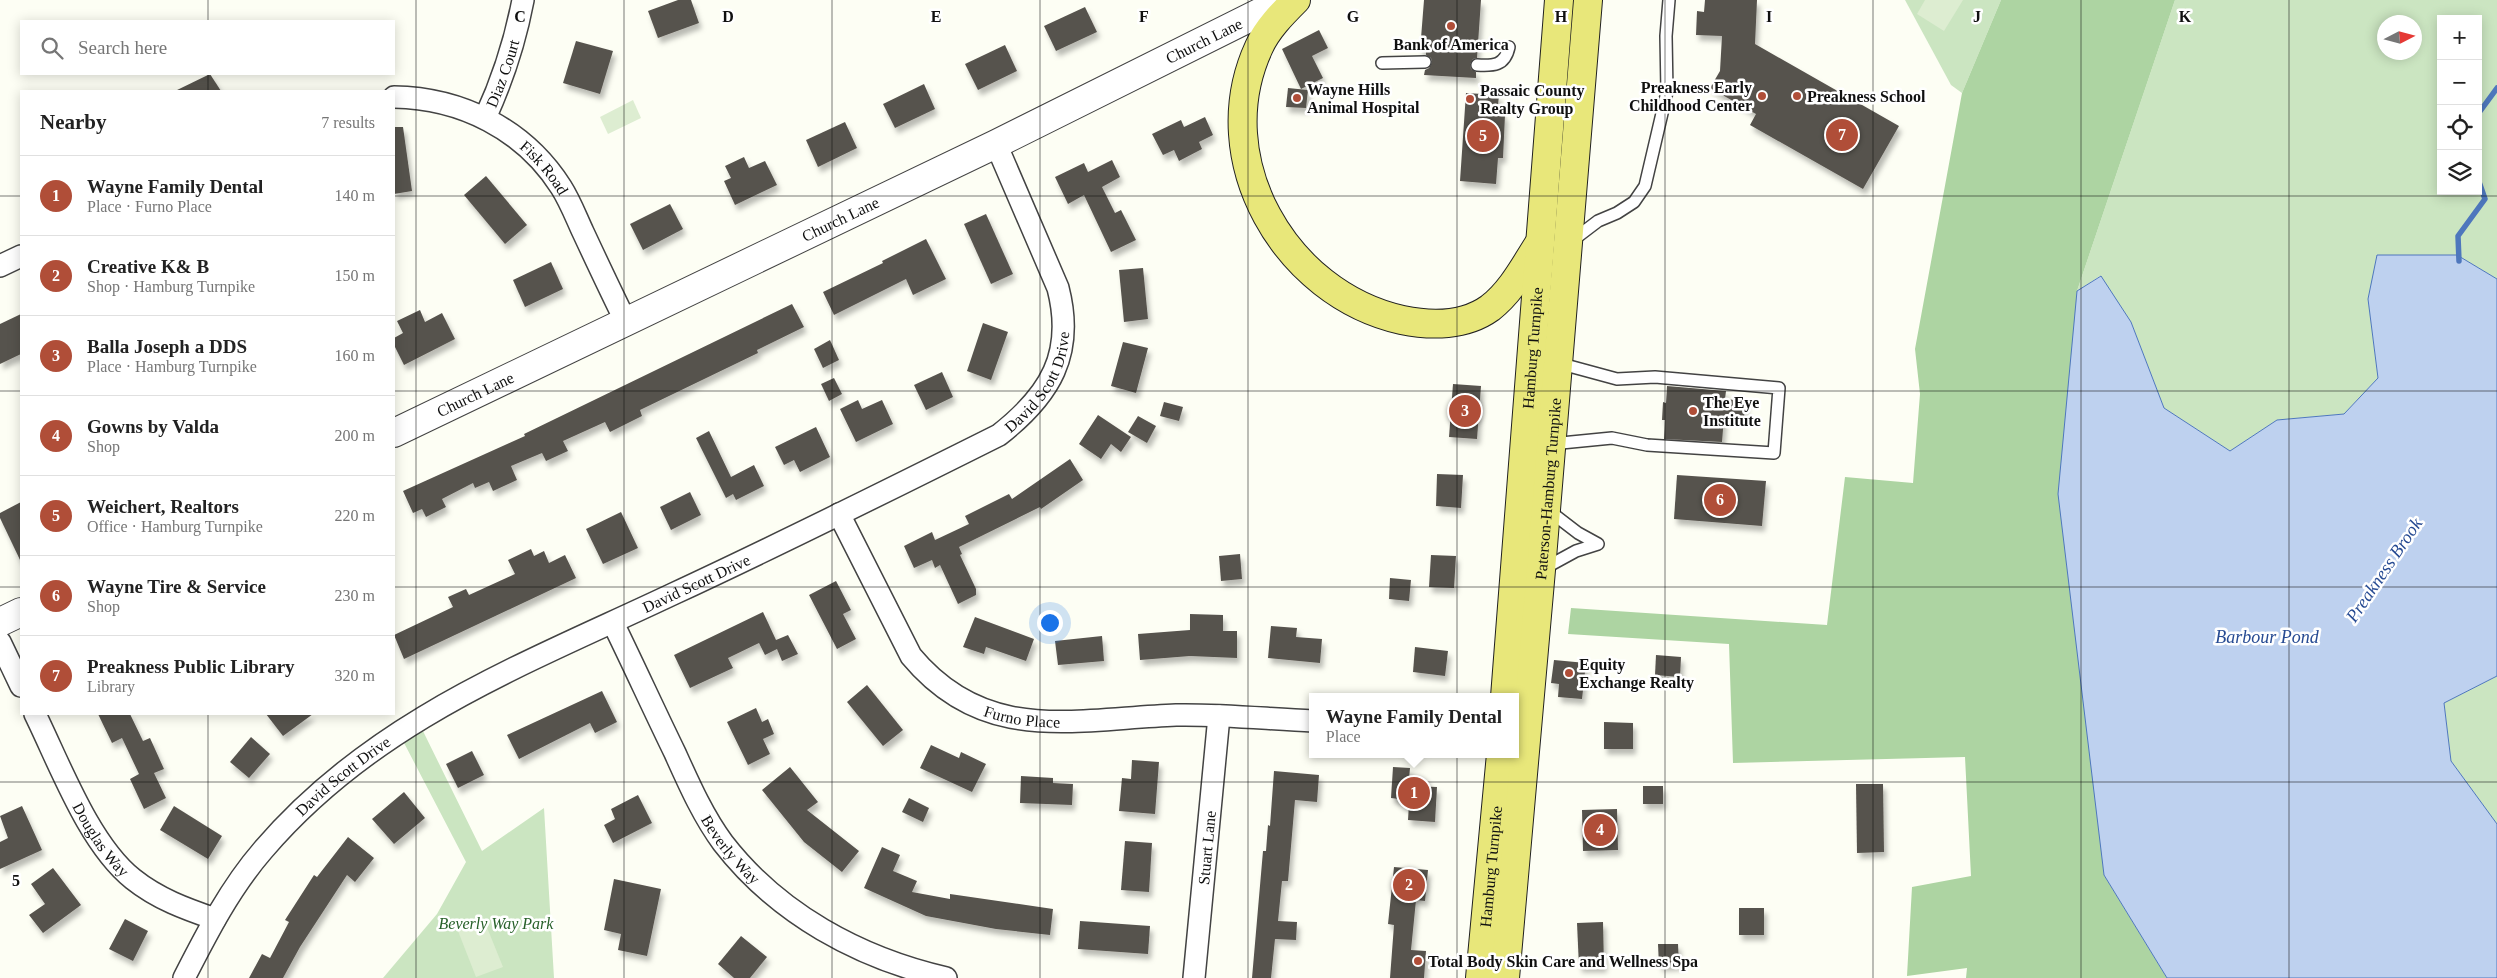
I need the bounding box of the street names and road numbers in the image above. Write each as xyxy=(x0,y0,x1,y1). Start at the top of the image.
street label: Church Lane xyxy=(1163,15,1245,67)
street label: Diaz Court xyxy=(483,37,523,110)
street label: Fisk Road xyxy=(517,137,572,198)
street label: Church Lane xyxy=(799,194,882,245)
street label: Hamburg Turnpike xyxy=(1519,287,1546,410)
street label: David Scott Drive xyxy=(1001,331,1072,436)
street label: Church Lane xyxy=(434,369,516,420)
street label: Paterson-Hamburg Turnpike xyxy=(1532,397,1564,581)
street label: David Scott Drive xyxy=(640,551,753,616)
street label: Furno Place xyxy=(982,702,1060,731)
street label: David Scott Drive xyxy=(292,733,393,819)
street label: Douglas Way xyxy=(69,800,132,881)
street label: Hamburg Turnpike xyxy=(1477,805,1505,928)
street label: Stuart Lane xyxy=(1195,810,1219,885)
street label: Beverly Way xyxy=(698,812,763,888)

